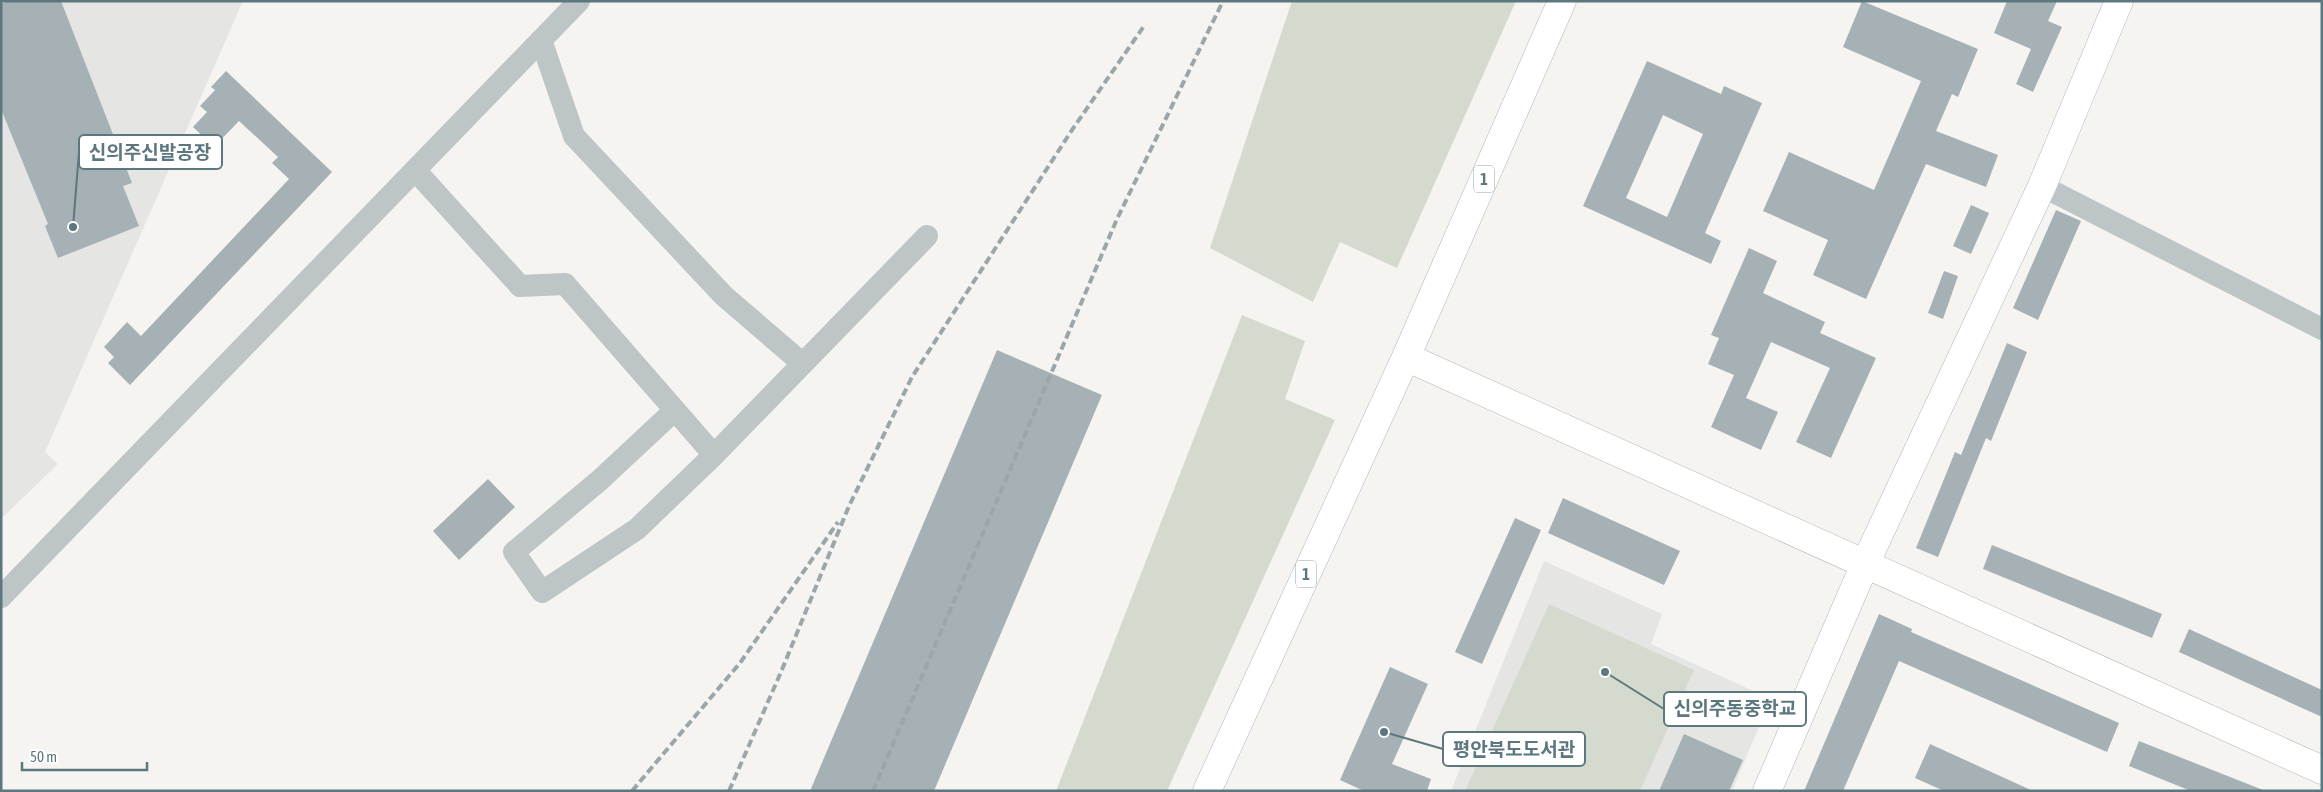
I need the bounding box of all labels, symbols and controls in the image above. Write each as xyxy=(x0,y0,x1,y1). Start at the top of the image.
callout: 신의주신발공장 xyxy=(79,135,222,169)
text: 신의주신발공장 xyxy=(89,141,211,163)
road number: 1 xyxy=(1474,165,1494,192)
road number: 1 xyxy=(1296,560,1316,588)
callout: 신의주동중학교 xyxy=(1664,692,1806,726)
text: 신의주동중학교 xyxy=(1674,697,1796,719)
callout: 평안북도도서관 xyxy=(1443,732,1585,766)
text: 평안북도도서관 xyxy=(1453,738,1576,760)
scale bar xyxy=(22,740,148,772)
text: 50 m xyxy=(30,748,57,765)

